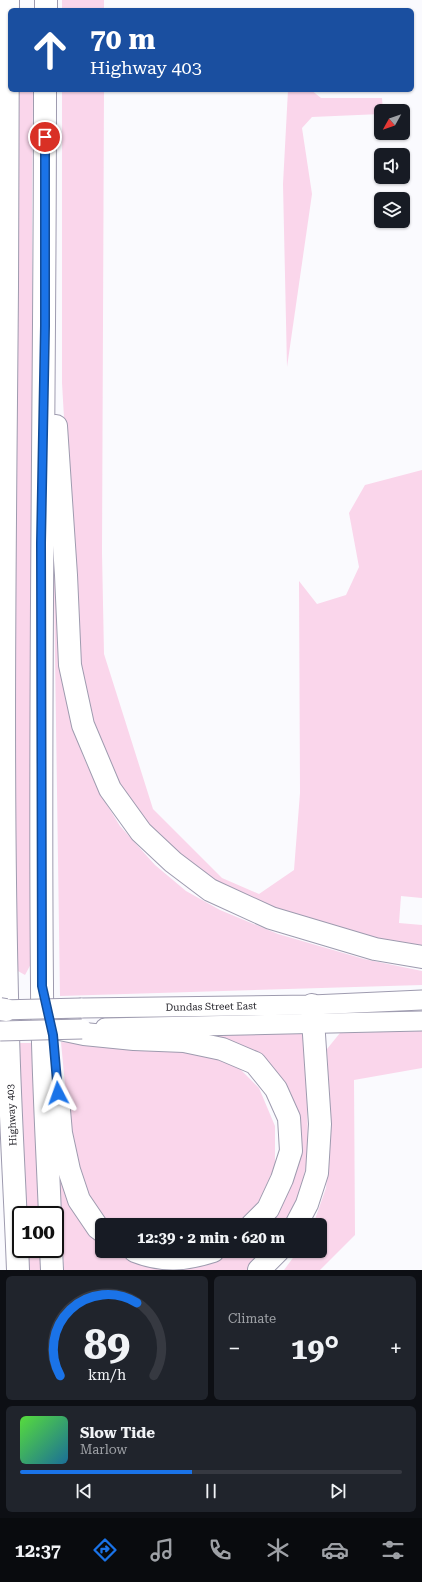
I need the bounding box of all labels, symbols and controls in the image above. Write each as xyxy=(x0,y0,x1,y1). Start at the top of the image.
text: 70 m xyxy=(90,23,155,56)
icon: ahead xyxy=(24,24,76,76)
text: Highway 403 xyxy=(90,57,202,78)
north arrow xyxy=(374,104,410,140)
map controls xyxy=(374,104,410,228)
pin xyxy=(28,120,62,154)
icon: arrive xyxy=(34,126,56,148)
button: sound xyxy=(374,148,410,184)
button: layers xyxy=(374,192,410,228)
street label: Dundas Street East xyxy=(165,1000,257,1013)
position arrow xyxy=(37,1072,79,1114)
street label: Highway 403 xyxy=(4,1083,19,1146)
speed limit sign: 100 xyxy=(12,1206,64,1258)
text: 12:39 · 2 min · 620 m xyxy=(137,1229,285,1247)
text: Climate xyxy=(228,1311,276,1326)
text: 89 xyxy=(84,1320,130,1369)
text: 19° xyxy=(291,1331,339,1366)
text: − xyxy=(228,1336,240,1361)
text: + xyxy=(390,1336,402,1361)
text: km/h xyxy=(88,1367,126,1383)
text: Slow Tide xyxy=(80,1424,155,1442)
text: Marlow xyxy=(80,1442,127,1457)
icon: previous xyxy=(73,1480,95,1502)
icon: pause xyxy=(200,1480,222,1502)
icon: next xyxy=(327,1480,349,1502)
icon: directions xyxy=(91,1536,119,1564)
icon: music xyxy=(148,1536,176,1564)
icon: phone xyxy=(206,1536,234,1564)
icon: climate xyxy=(264,1536,292,1564)
icon: car xyxy=(321,1536,349,1564)
icon: filters xyxy=(379,1536,407,1564)
text: 12:37 xyxy=(15,1540,61,1561)

